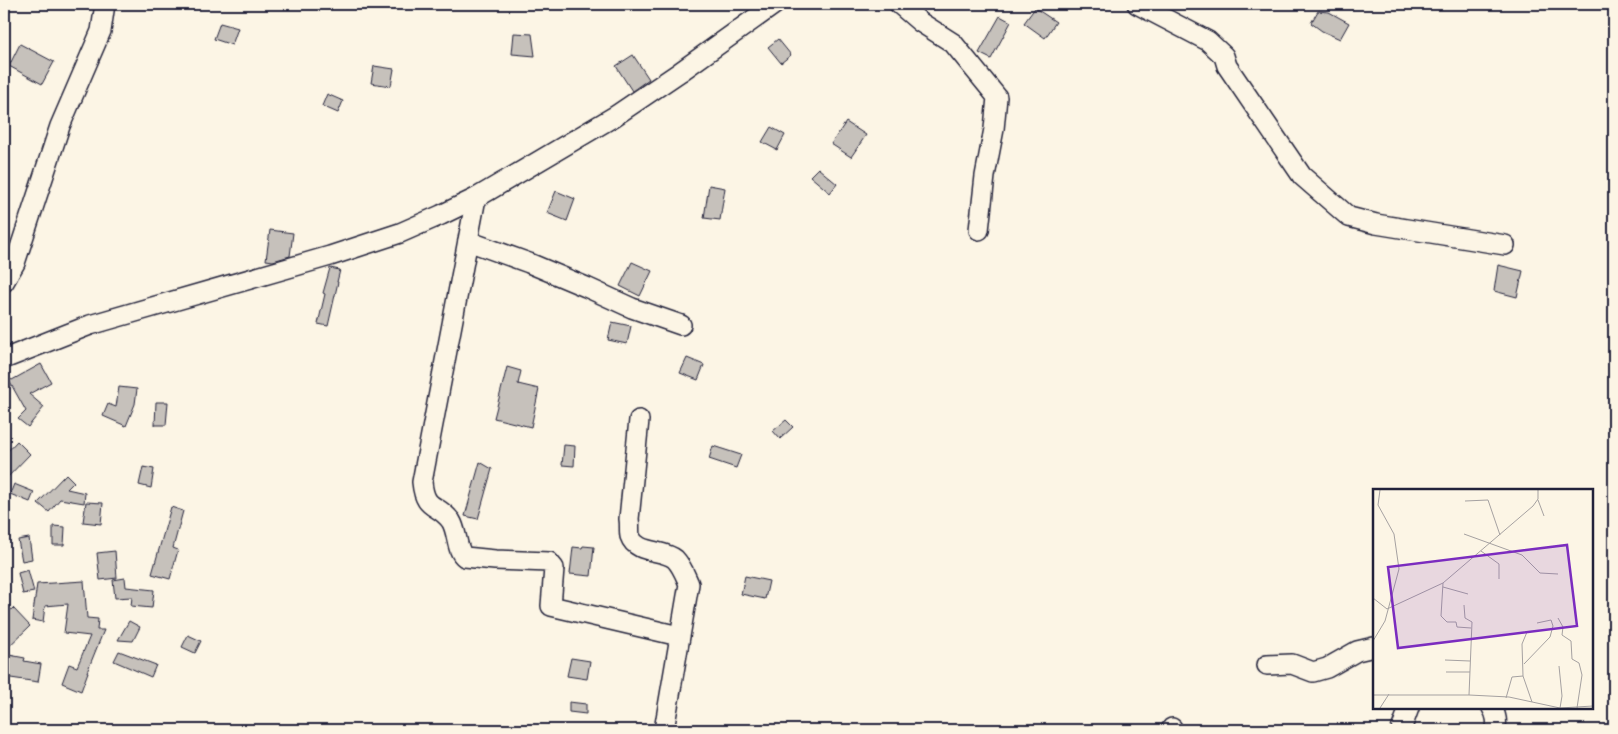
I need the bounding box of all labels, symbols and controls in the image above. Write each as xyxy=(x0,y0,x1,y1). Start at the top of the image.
inset map xyxy=(1373,489,1593,709)

